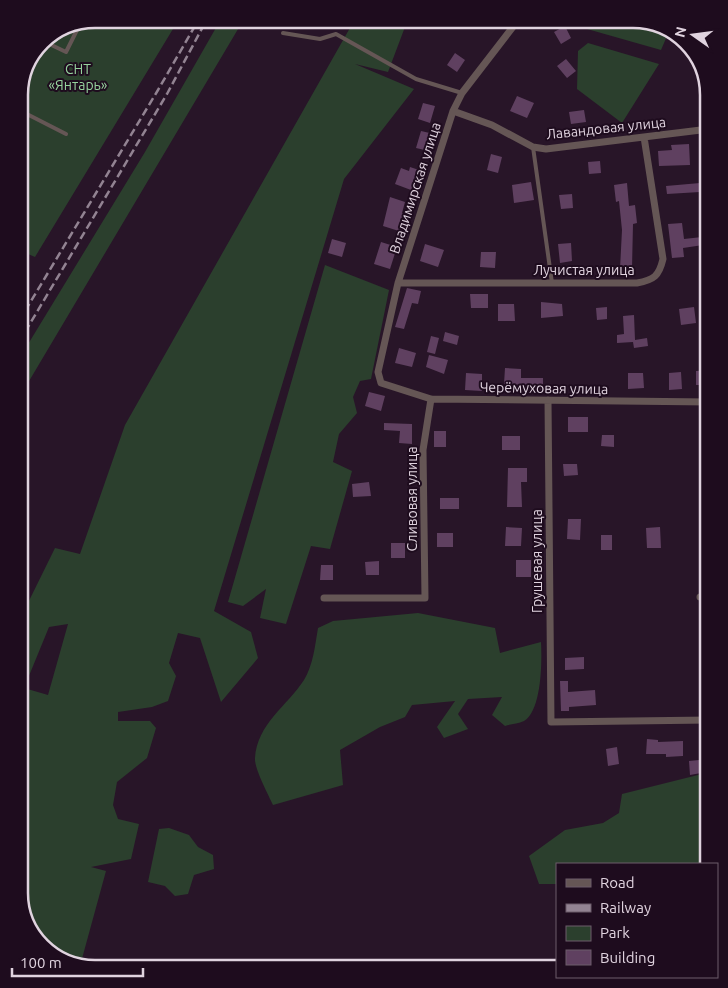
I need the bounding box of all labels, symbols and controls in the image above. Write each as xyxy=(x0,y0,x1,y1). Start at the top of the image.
north arrow xyxy=(668,10,718,60)
text: N xyxy=(671,25,689,39)
park label: СНТ «Янтарь» xyxy=(49,61,108,93)
street label: Лавандовая улица xyxy=(545,114,667,142)
street label: Владимирская улица xyxy=(386,120,444,256)
street label: Лучистая улица xyxy=(533,262,635,278)
street label: Черёмуховая улица xyxy=(480,379,608,397)
street label: Сливовая улица xyxy=(404,446,420,552)
street label: Грушевая улица xyxy=(529,509,545,613)
legend xyxy=(556,863,718,978)
text: Road xyxy=(600,874,635,891)
text: Railway xyxy=(600,899,651,916)
text: Park xyxy=(600,924,630,941)
scale bar xyxy=(12,946,144,978)
text: Building xyxy=(600,949,655,966)
text: 100 m xyxy=(20,954,62,971)

